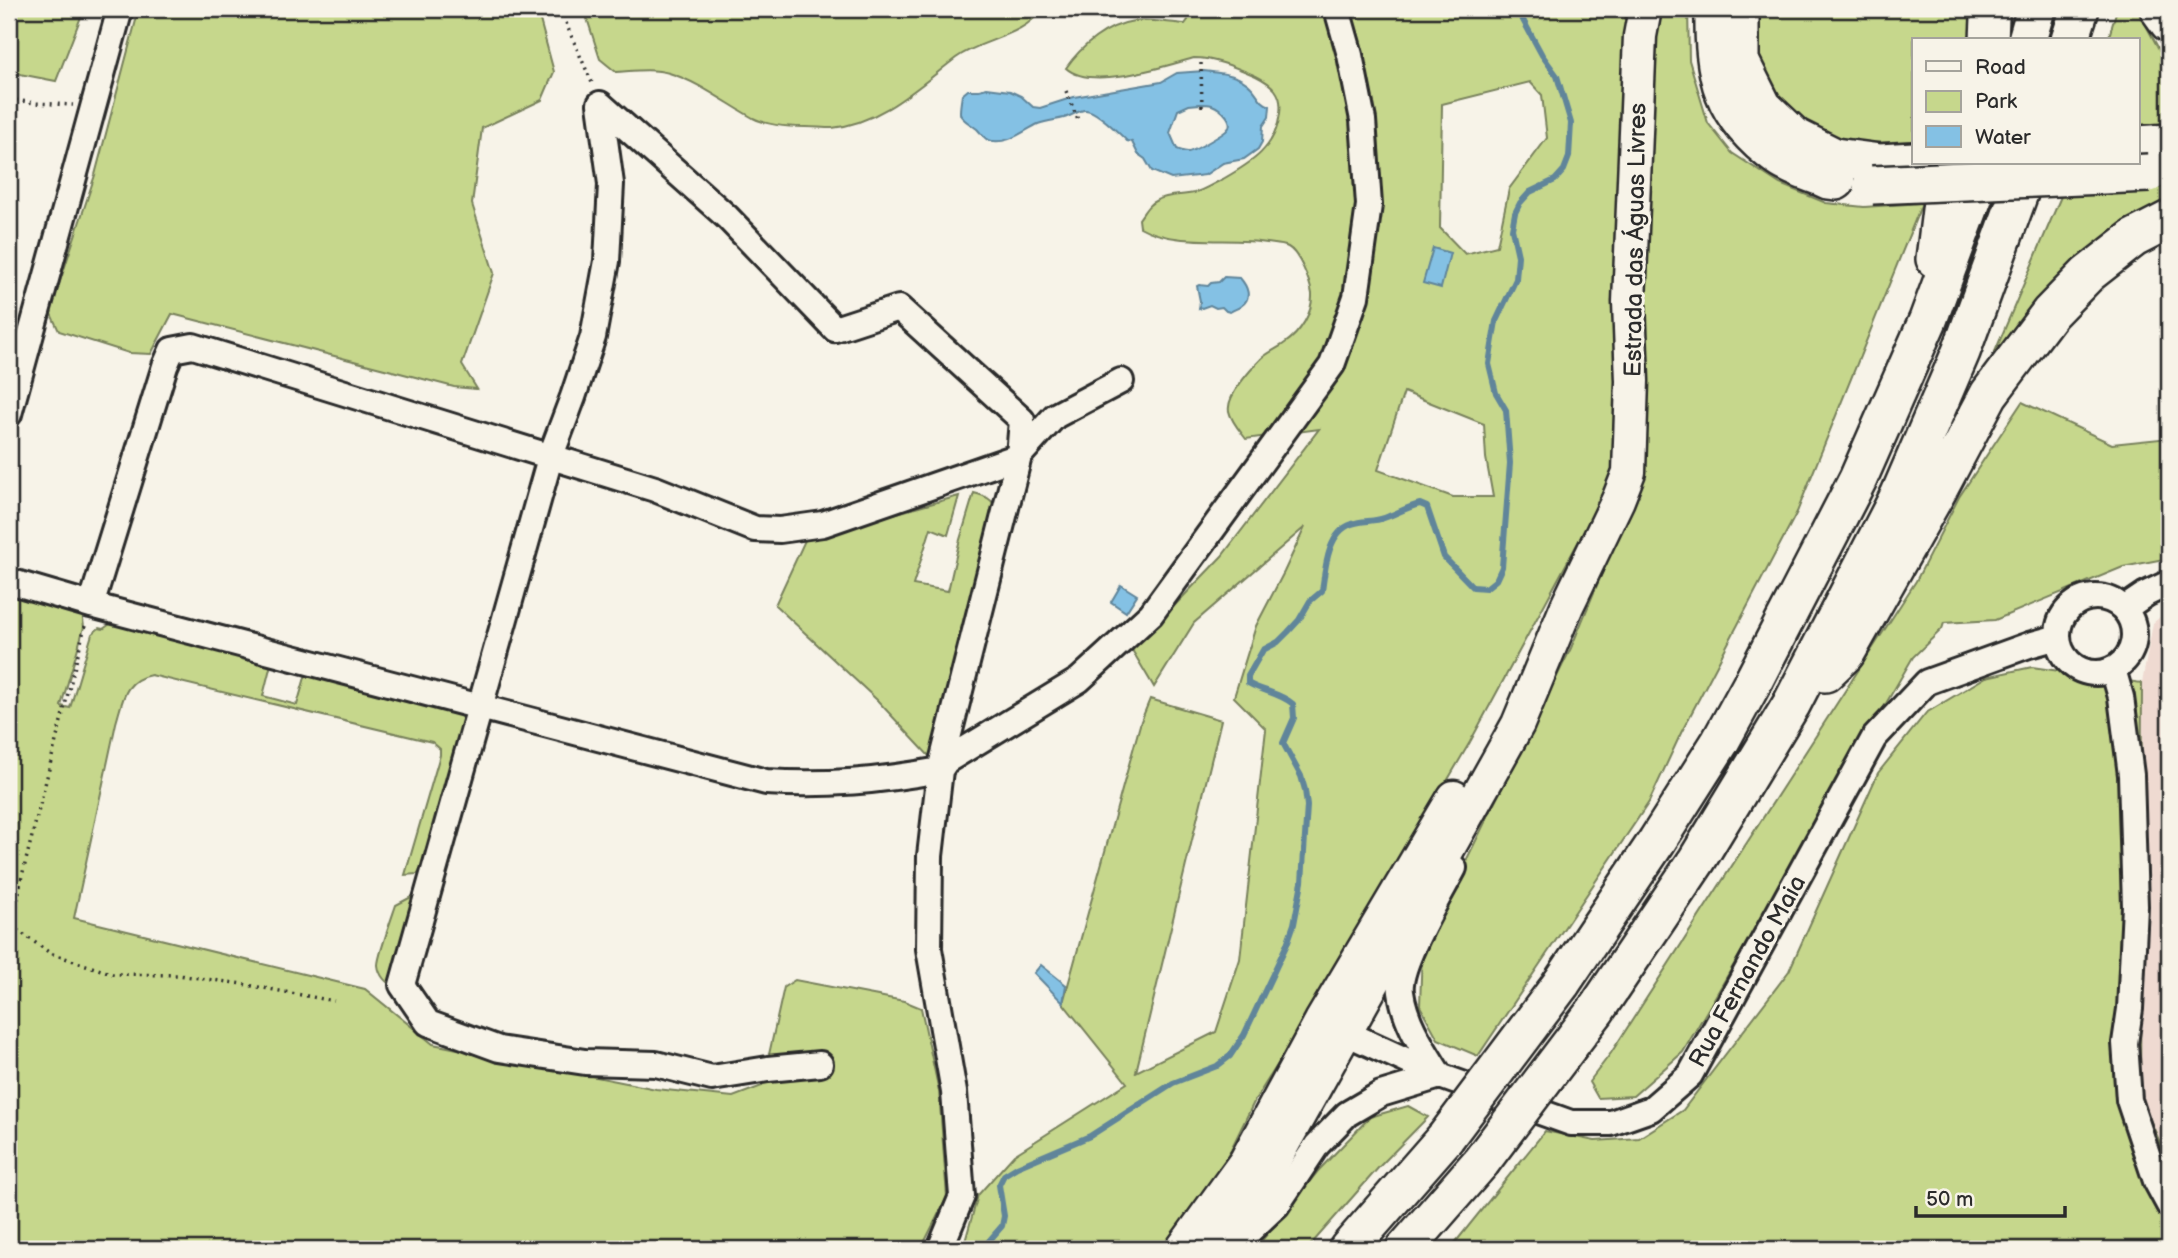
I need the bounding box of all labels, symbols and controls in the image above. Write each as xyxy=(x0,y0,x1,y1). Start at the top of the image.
legend xyxy=(1912,38,2140,164)
text: Road xyxy=(1975,55,2026,80)
text: Park xyxy=(1975,89,2018,114)
street label: Estrada das Águas Livres xyxy=(1618,103,1652,377)
text: Water xyxy=(1975,125,2031,150)
street label: Rua Fernando Maia xyxy=(1683,870,1812,1072)
scale bar xyxy=(1916,1174,2064,1218)
text: 50 m xyxy=(1926,1187,1973,1212)

